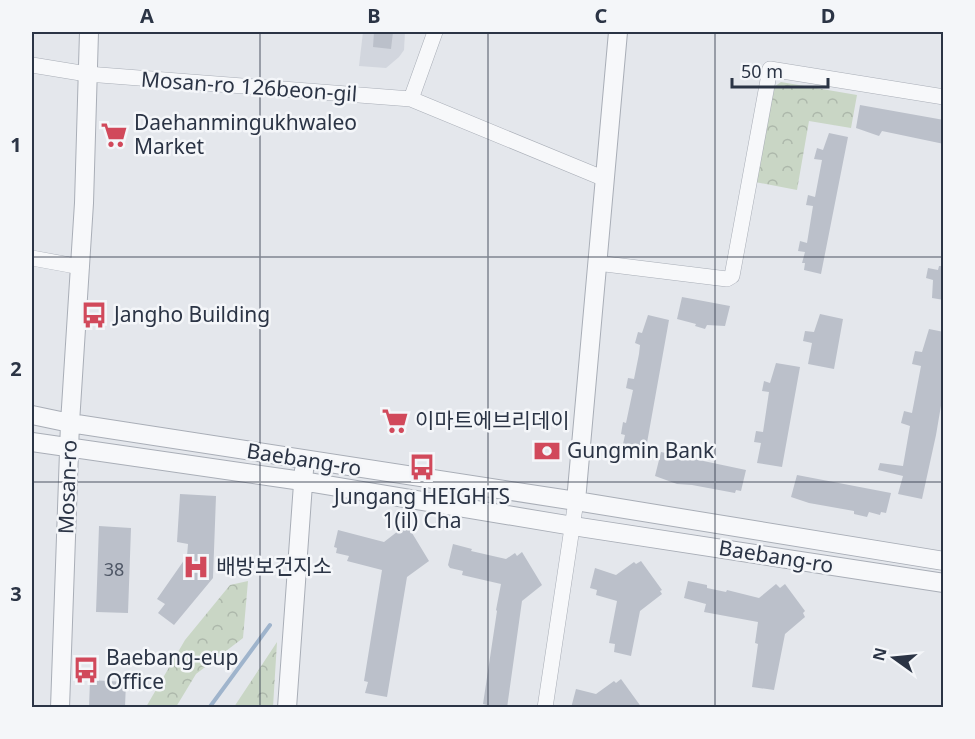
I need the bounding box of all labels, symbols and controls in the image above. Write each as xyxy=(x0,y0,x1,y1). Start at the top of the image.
text: A xyxy=(140,2,154,29)
text: B xyxy=(367,2,381,29)
text: C xyxy=(595,2,608,29)
text: D xyxy=(821,2,835,29)
scale bar xyxy=(732,51,828,89)
text: 50 m xyxy=(741,59,783,83)
street label: Mosan-ro 126beon-gil xyxy=(140,64,358,108)
place label: Daehanmingukhwaleo Market xyxy=(134,108,357,160)
supermarket icon: Daehanmingukhwaleo Market xyxy=(99,120,129,150)
text: 1 xyxy=(10,131,22,158)
bus stop icon: Jangho Building xyxy=(79,300,109,330)
place label: Jangho Building xyxy=(112,300,270,328)
text: 2 xyxy=(10,355,22,382)
supermarket icon: 이마트에브리데이 xyxy=(380,406,410,436)
place label: 이마트에브리데이 xyxy=(415,406,570,434)
street label: Baebang-ro xyxy=(245,436,363,482)
bank icon: Gungmin Bank xyxy=(532,436,562,466)
place label: Gungmin Bank xyxy=(567,436,715,464)
street label: Mosan-ro xyxy=(51,439,83,535)
bus stop icon: Jungang HEIGHTS 1(il) Cha xyxy=(407,452,437,482)
place label: Jungang HEIGHTS 1(il) Cha xyxy=(332,482,510,534)
street label: Baebang-ro xyxy=(717,533,835,579)
hospital icon: 배방보건지소 xyxy=(181,552,211,582)
place label: 배방보건지소 xyxy=(216,552,332,580)
house number: 38 xyxy=(104,557,124,581)
text: 3 xyxy=(10,580,22,607)
north arrow xyxy=(864,628,924,688)
place label: Baebang-eup Office xyxy=(106,643,238,695)
text: N xyxy=(867,645,892,663)
bus stop icon: Baebang-eup Office xyxy=(71,655,101,685)

